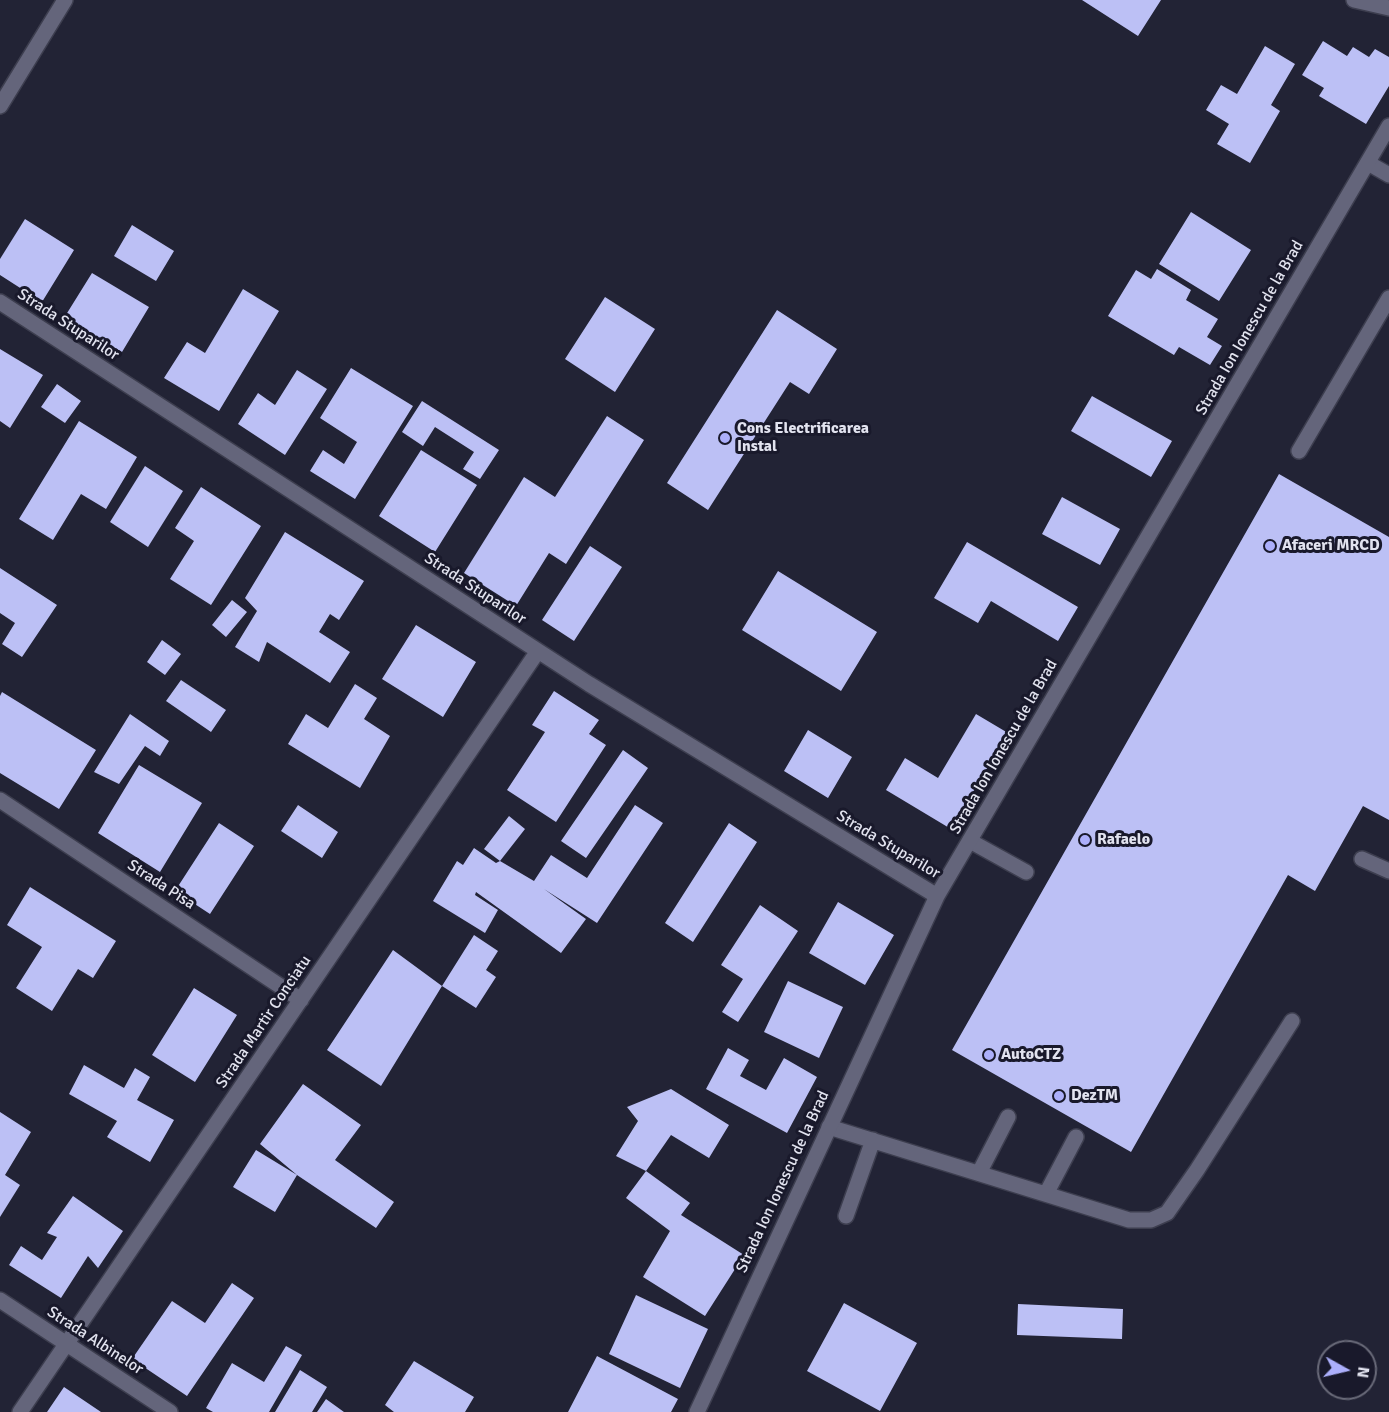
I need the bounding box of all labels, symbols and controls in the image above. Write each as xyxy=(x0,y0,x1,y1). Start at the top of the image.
street label: Strada Ion Ionescu de la Brad xyxy=(1192,237,1308,419)
street label: Strada Stuparilor xyxy=(14,285,122,365)
place label: Cons Electrificarea Instal xyxy=(737,419,869,457)
marker: Cons Electrificarea Instal xyxy=(718,431,732,445)
place label: Afaceri MRCD xyxy=(1282,536,1380,556)
marker: Afaceri MRCD xyxy=(1263,539,1277,553)
street label: Strada Stuparilor xyxy=(421,549,529,629)
street label: Strada Ion Ionescu de la Brad xyxy=(946,656,1062,838)
street label: Strada Stuparilor xyxy=(833,807,943,883)
place label: Rafaelo xyxy=(1097,830,1150,850)
marker: Rafaelo xyxy=(1078,833,1092,847)
street label: Strada Pisa xyxy=(124,856,198,914)
street label: Strada Martir Conciatu xyxy=(212,952,316,1092)
place label: AutoCTZ xyxy=(1001,1045,1061,1065)
marker: AutoCTZ xyxy=(982,1048,996,1062)
place label: DezTM xyxy=(1071,1086,1118,1106)
street label: Strada Ion Ionescu de la Brad xyxy=(732,1088,834,1276)
marker: DezTM xyxy=(1052,1089,1066,1103)
street label: Strada Albinelor xyxy=(43,1303,147,1379)
north arrow xyxy=(1317,1340,1377,1400)
text: N xyxy=(1352,1365,1374,1379)

